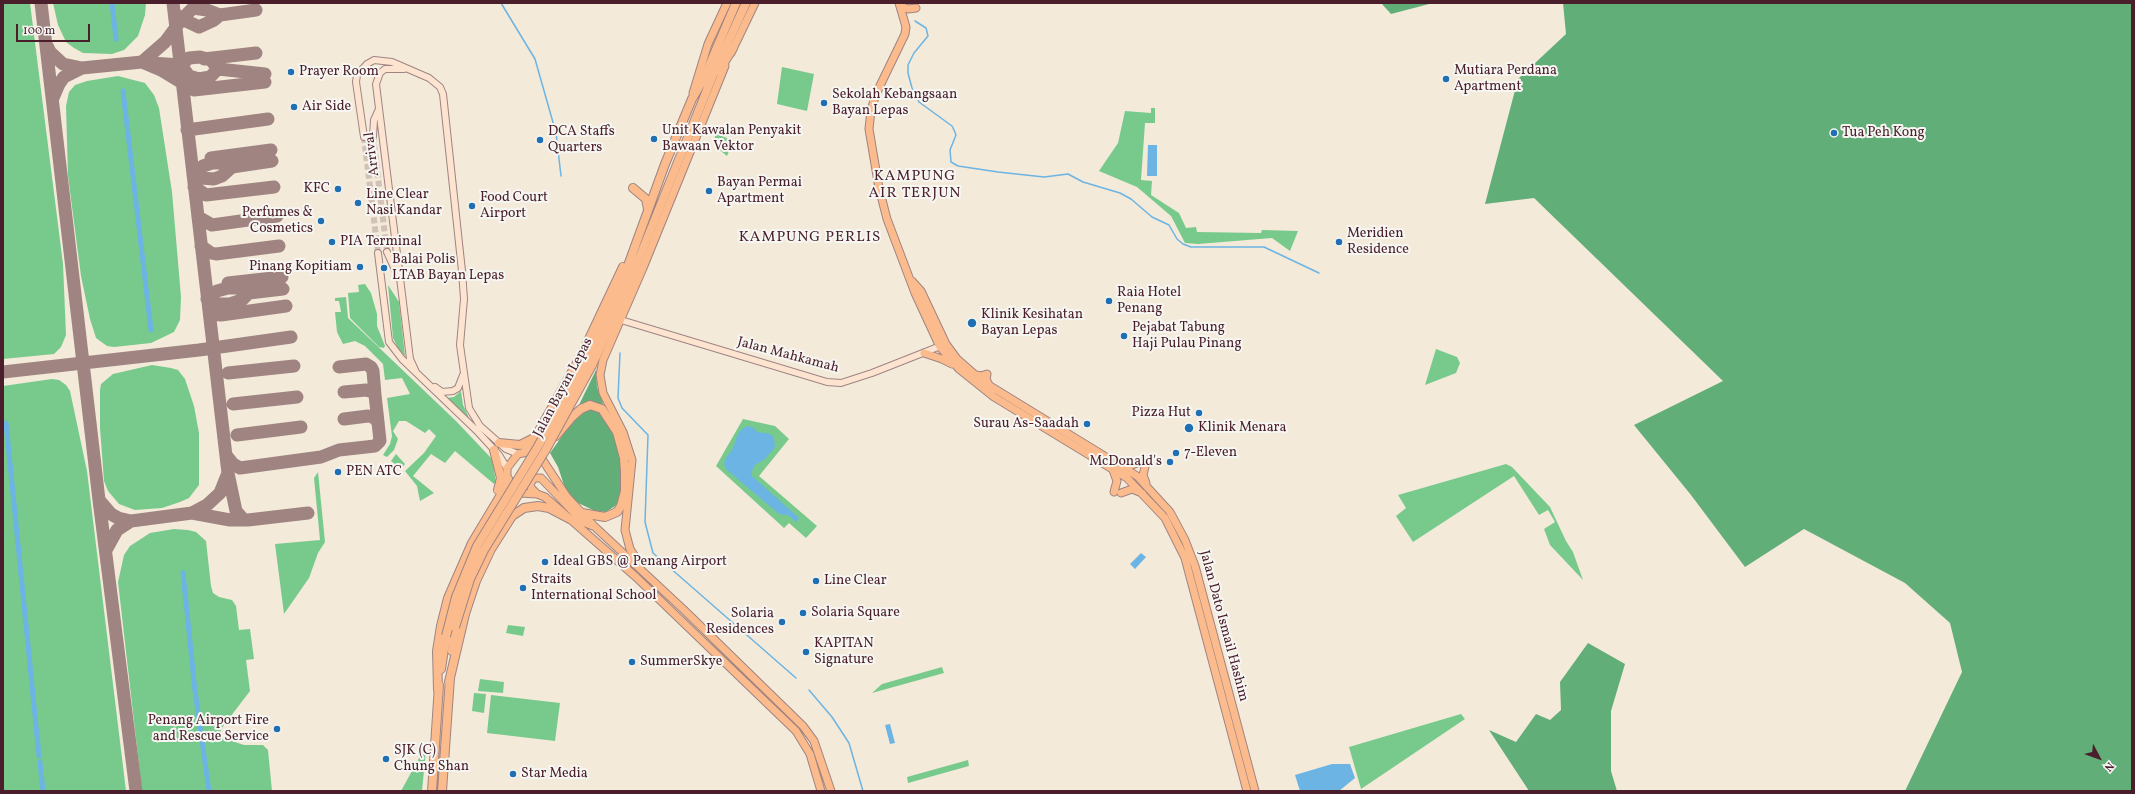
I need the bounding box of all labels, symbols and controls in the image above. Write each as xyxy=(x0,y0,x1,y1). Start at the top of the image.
scale bar xyxy=(18,16,92,42)
text: 100 m xyxy=(23,23,55,39)
place label: Mutiara Perdana Apartment xyxy=(1454,63,1557,96)
place label: Prayer Room xyxy=(299,64,379,80)
marker: Prayer Room xyxy=(286,67,296,77)
marker: Mutiara Perdana Apartment xyxy=(1441,74,1451,84)
place label: Sekolah Kebangsaan Bayan Lepas xyxy=(832,87,957,120)
marker: Sekolah Kebangsaan Bayan Lepas xyxy=(819,98,829,108)
place label: Air Side xyxy=(302,99,351,115)
marker: Air Side xyxy=(289,102,299,112)
place label: Unit Kawalan Penyakit Bawaan Vektor xyxy=(662,123,801,156)
place label: DCA Staffs Quarters xyxy=(548,124,615,156)
place label: Tua Peh Kong xyxy=(1842,125,1925,141)
marker: Tua Peh Kong xyxy=(1829,128,1839,138)
street label: Arrival xyxy=(362,131,384,177)
marker: Unit Kawalan Penyakit Bawaan Vektor xyxy=(649,134,659,144)
marker: DCA Staffs Quarters xyxy=(535,135,545,145)
district label: KAMPUNG AIR TERJUN xyxy=(869,168,961,203)
place label: Bayan Permai Apartment xyxy=(717,175,802,208)
place label: KFC xyxy=(304,181,330,197)
marker: KFC xyxy=(333,184,343,194)
marker: Bayan Permai Apartment xyxy=(704,186,714,196)
place label: Line Clear Nasi Kandar xyxy=(366,187,442,220)
place label: Food Court Airport xyxy=(480,190,548,222)
marker: Line Clear Nasi Kandar xyxy=(353,198,363,208)
marker: Food Court Airport xyxy=(467,201,477,211)
place label: Perfumes & Cosmetics xyxy=(242,205,313,238)
marker: Perfumes & Cosmetics xyxy=(316,216,326,226)
place label: Meridien Residence xyxy=(1347,226,1409,258)
district label: KAMPUNG PERLIS xyxy=(739,229,881,247)
place label: PIA Terminal xyxy=(340,234,422,250)
marker: PIA Terminal xyxy=(327,237,337,247)
marker: Meridien Residence xyxy=(1334,237,1344,247)
place label: Balai Polis LTAB Bayan Lepas xyxy=(392,252,504,284)
place label: Pinang Kopitiam xyxy=(249,259,352,275)
marker: Pinang Kopitiam xyxy=(355,262,365,272)
marker: Balai Polis LTAB Bayan Lepas xyxy=(379,263,389,273)
place label: Raia Hotel Penang xyxy=(1117,285,1181,318)
marker: Raia Hotel Penang xyxy=(1104,296,1114,306)
place label: Klinik Kesihatan Bayan Lepas xyxy=(981,307,1083,340)
marker: Klinik Kesihatan Bayan Lepas xyxy=(966,317,978,329)
place label: Pejabat Tabung Haji Pulau Pinang xyxy=(1132,320,1242,352)
marker: Pejabat Tabung Haji Pulau Pinang xyxy=(1119,331,1129,341)
street label: Jalan Mahkamah xyxy=(735,334,841,378)
street label: Jalan Bayan Lepas xyxy=(531,335,597,441)
place label: Pizza Hut xyxy=(1132,405,1191,421)
marker: Pizza Hut xyxy=(1194,408,1204,418)
place label: Surau As-Saadah xyxy=(973,416,1079,432)
marker: Surau As-Saadah xyxy=(1082,419,1092,429)
place label: Klinik Menara xyxy=(1198,420,1286,436)
marker: Klinik Menara xyxy=(1183,422,1195,434)
place label: 7-Eleven xyxy=(1184,445,1237,461)
marker: 7-Eleven xyxy=(1171,448,1181,458)
place label: McDonald's xyxy=(1089,454,1162,470)
marker: McDonald's xyxy=(1165,457,1175,467)
place label: PEN ATC xyxy=(346,464,402,480)
marker: PEN ATC xyxy=(333,467,343,477)
street label: Jalan Dato Ismail Hashim xyxy=(1195,549,1251,703)
place label: Ideal GBS @ Penang Airport xyxy=(553,554,727,570)
marker: Ideal GBS @ Penang Airport xyxy=(540,557,550,567)
place label: Straits International School xyxy=(531,572,657,604)
place label: Line Clear xyxy=(824,573,887,589)
marker: Line Clear xyxy=(811,576,821,586)
marker: Straits International School xyxy=(518,583,528,593)
place label: Solaria Square xyxy=(811,605,900,621)
place label: Solaria Residences xyxy=(706,606,774,638)
marker: Solaria Square xyxy=(798,608,808,618)
marker: Solaria Residences xyxy=(777,617,787,627)
place label: KAPITAN Signature xyxy=(814,636,874,668)
marker: KAPITAN Signature xyxy=(801,647,811,657)
place label: SummerSkye xyxy=(640,654,722,670)
marker: SummerSkye xyxy=(627,657,637,667)
place label: Penang Airport Fire and Rescue Service xyxy=(148,713,269,746)
marker: Penang Airport Fire and Rescue Service xyxy=(272,724,282,734)
north arrow xyxy=(2079,738,2119,778)
place label: SJK (C) Chung Shan xyxy=(394,743,469,776)
marker: SJK (C) Chung Shan xyxy=(381,754,391,764)
text: N xyxy=(2100,758,2117,774)
place label: Star Media xyxy=(521,766,588,782)
marker: Star Media xyxy=(508,769,518,779)

